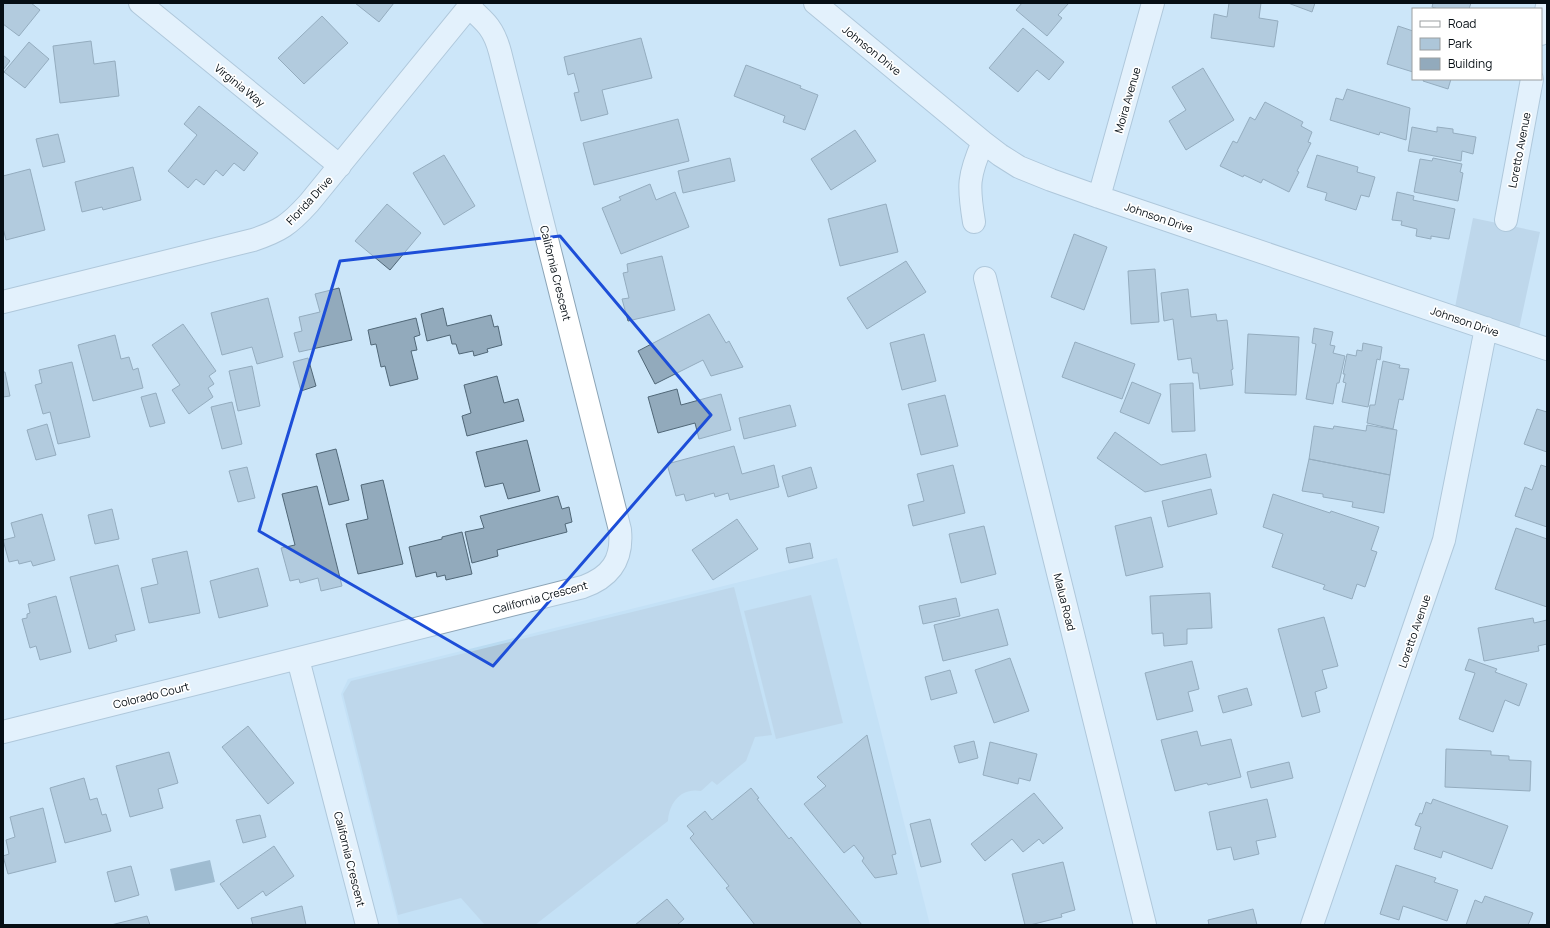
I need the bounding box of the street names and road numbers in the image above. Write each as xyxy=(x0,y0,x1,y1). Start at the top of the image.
street label: Johnson Drive xyxy=(840,22,905,79)
street label: Virginia Way xyxy=(212,60,268,110)
street label: Moira Avenue xyxy=(1110,65,1144,135)
street label: Loretto Avenue xyxy=(1504,110,1534,189)
street label: Florida Drive xyxy=(282,172,336,228)
street label: Johnson Drive xyxy=(1123,198,1196,236)
street label: California Crescent xyxy=(537,224,575,322)
street label: Johnson Drive xyxy=(1429,302,1502,340)
street label: Malua Road xyxy=(1051,572,1079,632)
street label: California Crescent xyxy=(491,577,589,617)
street label: Loretto Avenue xyxy=(1394,592,1434,670)
street label: Colorado Court xyxy=(111,678,191,712)
street label: California Crescent xyxy=(331,810,369,908)

